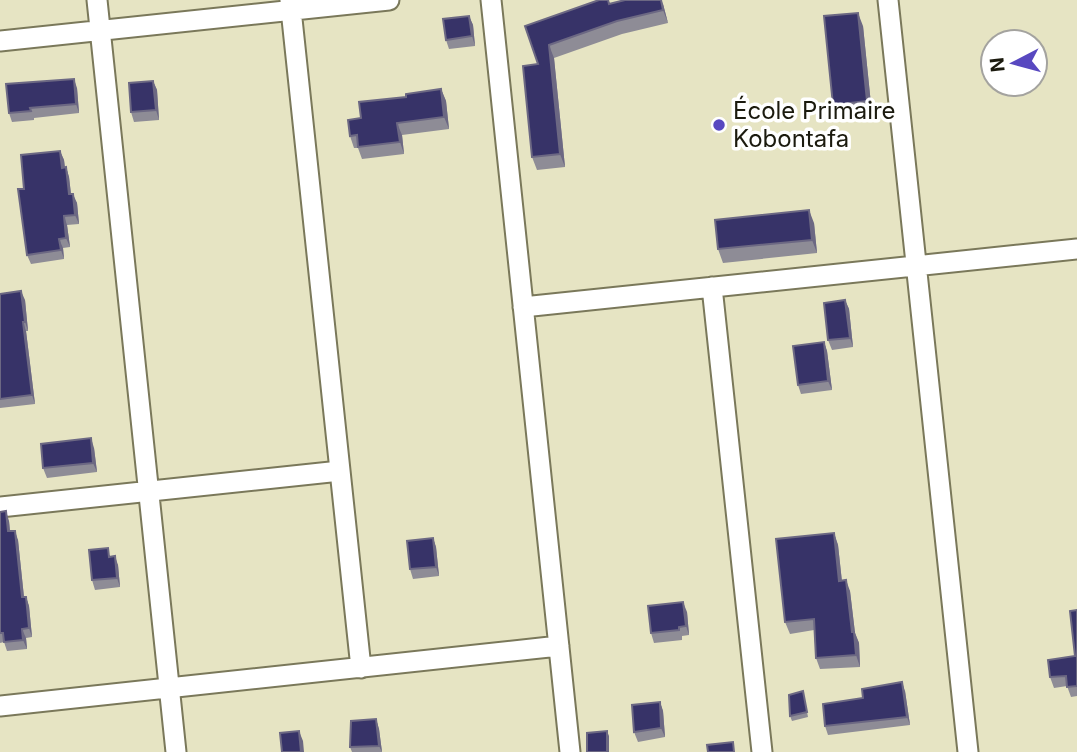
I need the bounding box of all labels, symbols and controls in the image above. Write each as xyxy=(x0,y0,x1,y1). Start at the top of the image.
north arrow xyxy=(979,28,1049,98)
text: N xyxy=(985,56,1010,73)
place label: École Primaire Kobontafa xyxy=(733,95,896,153)
marker: École Primaire Kobontafa xyxy=(711,117,727,133)

